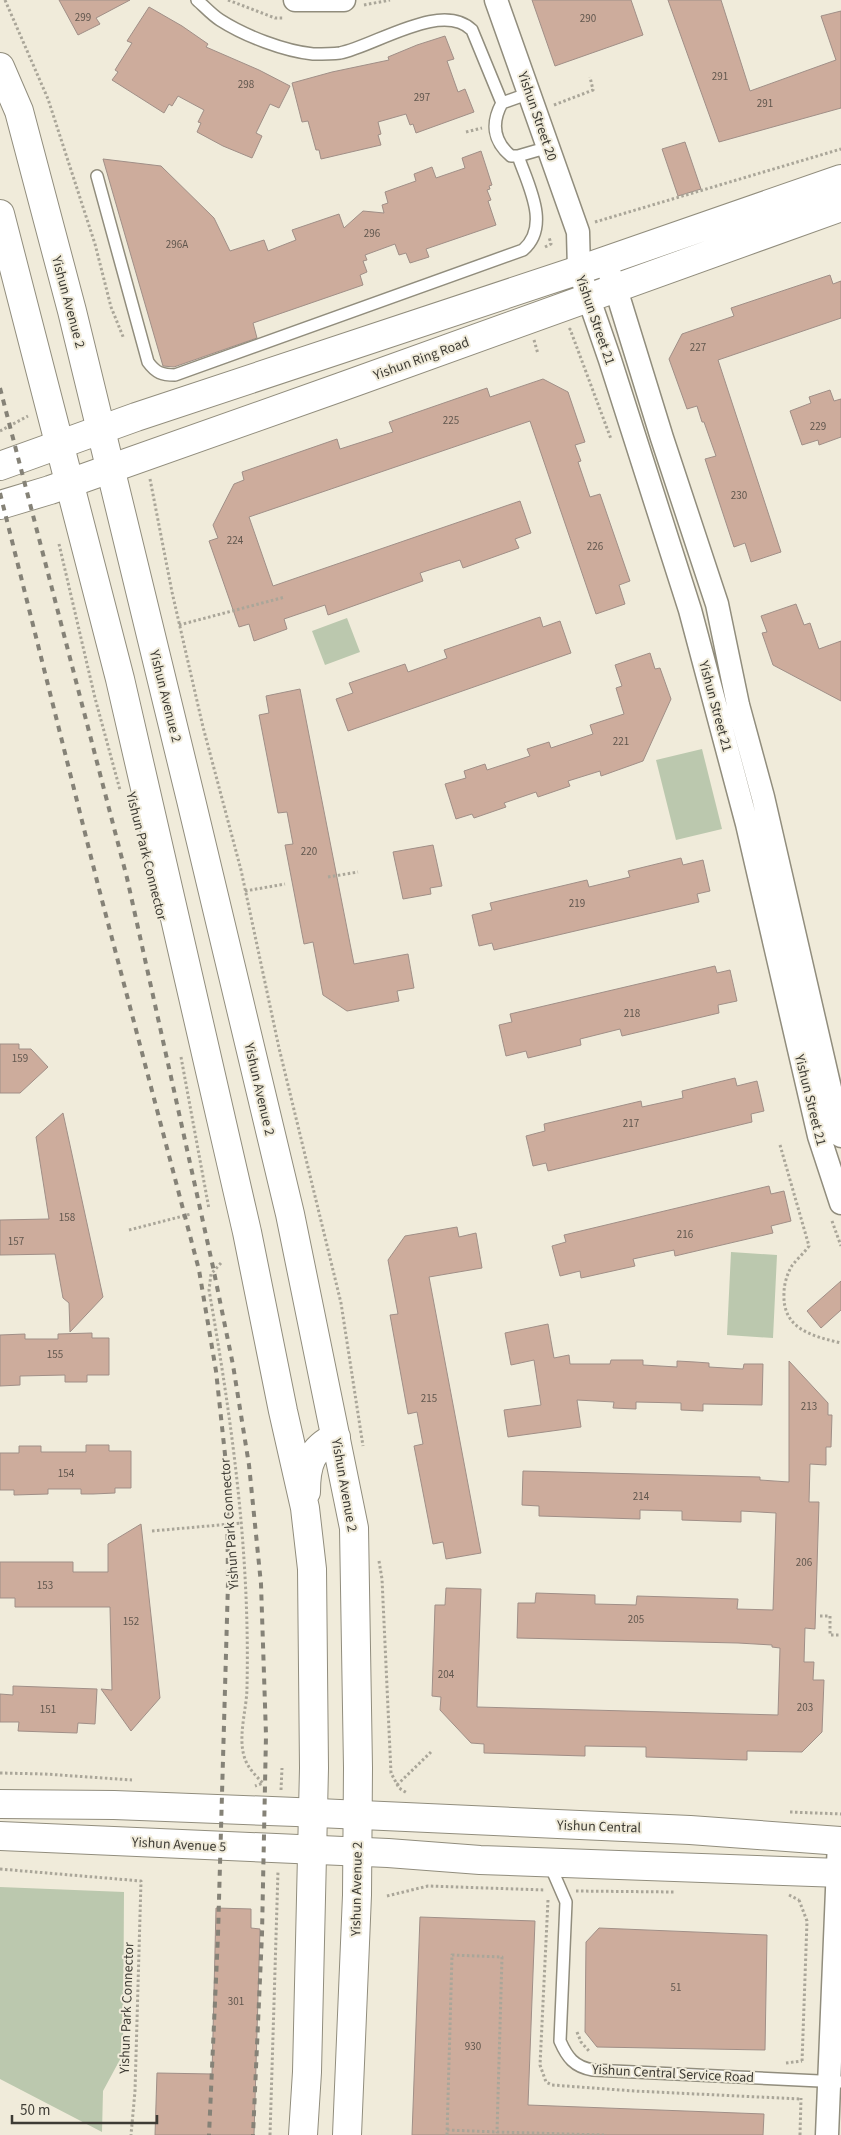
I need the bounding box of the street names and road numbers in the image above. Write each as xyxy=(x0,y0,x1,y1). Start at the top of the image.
street label: Yishun Street 20 xyxy=(512,68,562,164)
street label: Yishun Avenue 2 xyxy=(46,253,90,351)
street label: Yishun Street 21 xyxy=(570,272,620,368)
street label: Yishun Ring Road xyxy=(370,332,472,386)
street label: Yishun Avenue 2 xyxy=(144,647,186,745)
street label: Yishun Street 21 xyxy=(693,658,737,754)
street label: Yishun Park Connector xyxy=(120,789,172,923)
street label: Yishun Avenue 2 xyxy=(238,1040,279,1138)
street label: Yishun Street 21 xyxy=(789,1052,831,1148)
street label: Yishun Avenue 2 xyxy=(326,1436,362,1534)
street label: Yishun Park Connector xyxy=(215,1457,245,1591)
street label: Yishun Central xyxy=(556,1816,642,1838)
street label: Yishun Avenue 5 xyxy=(130,1832,227,1857)
street label: Yishun Avenue 2 xyxy=(346,1842,368,1937)
street label: Yishun Park Connector xyxy=(115,1942,139,2075)
street label: Yishun Central Service Road xyxy=(590,2060,755,2088)

